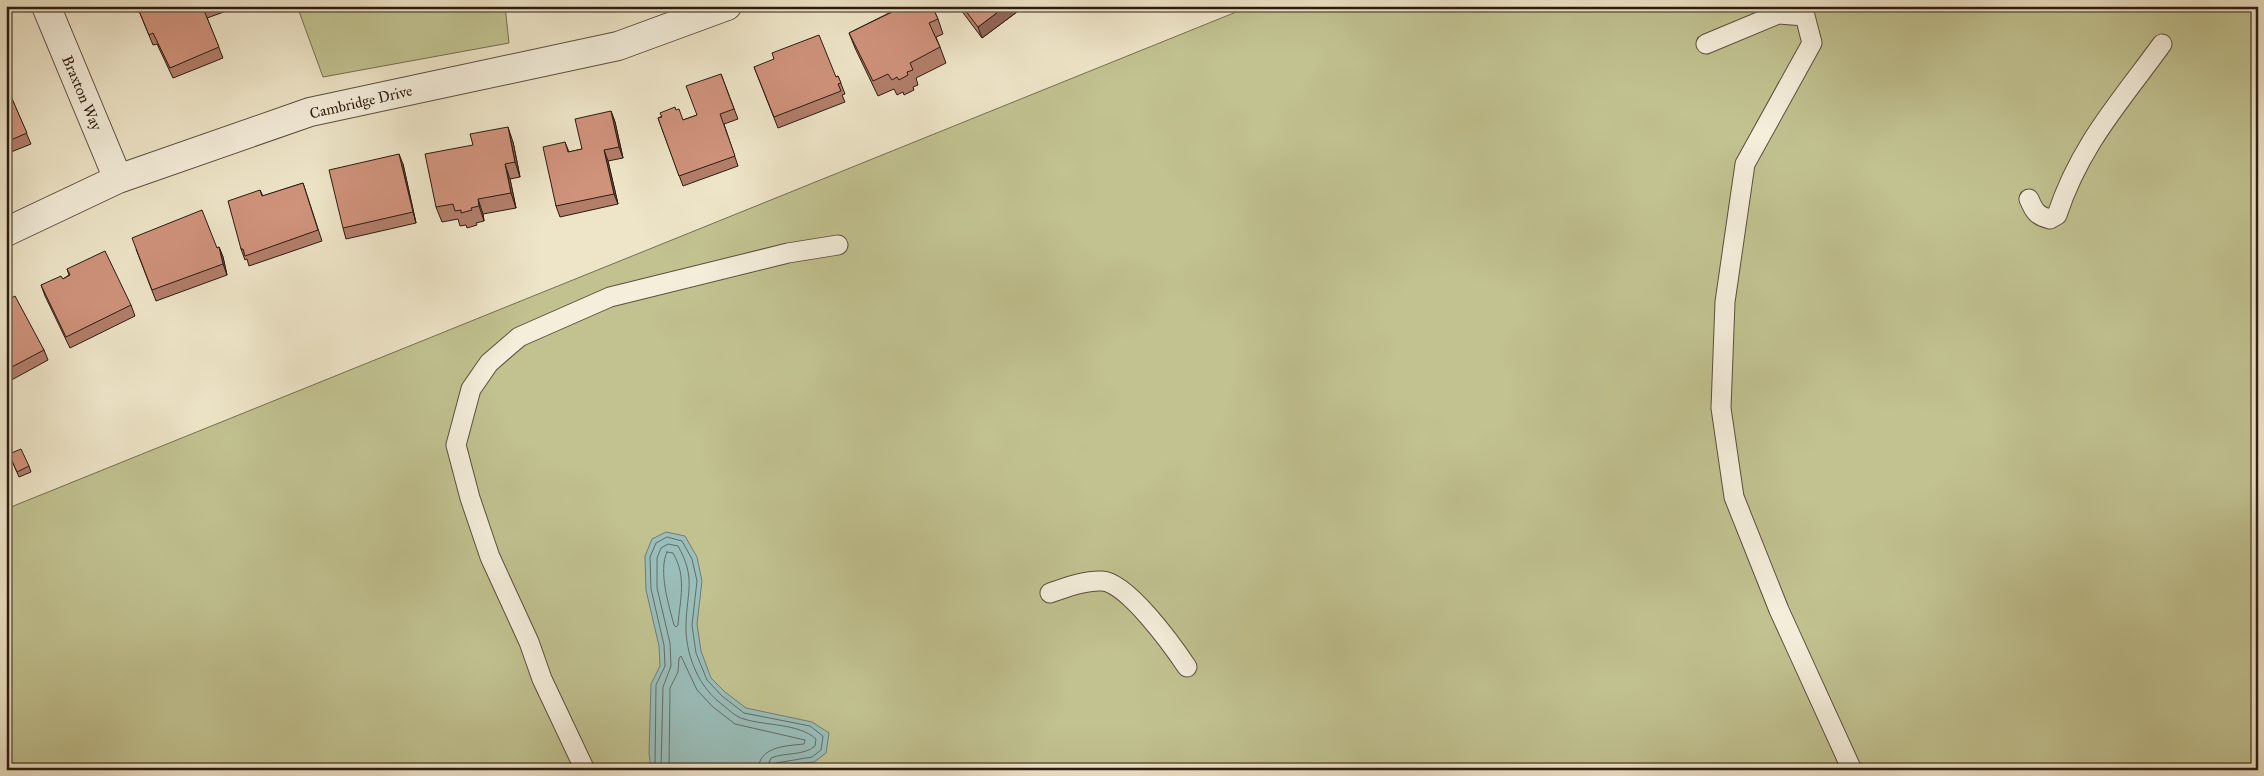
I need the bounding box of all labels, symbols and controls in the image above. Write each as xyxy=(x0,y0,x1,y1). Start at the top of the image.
street label: Braxton Way xyxy=(58,53,106,134)
street label: Cambridge Drive xyxy=(308,81,414,123)

